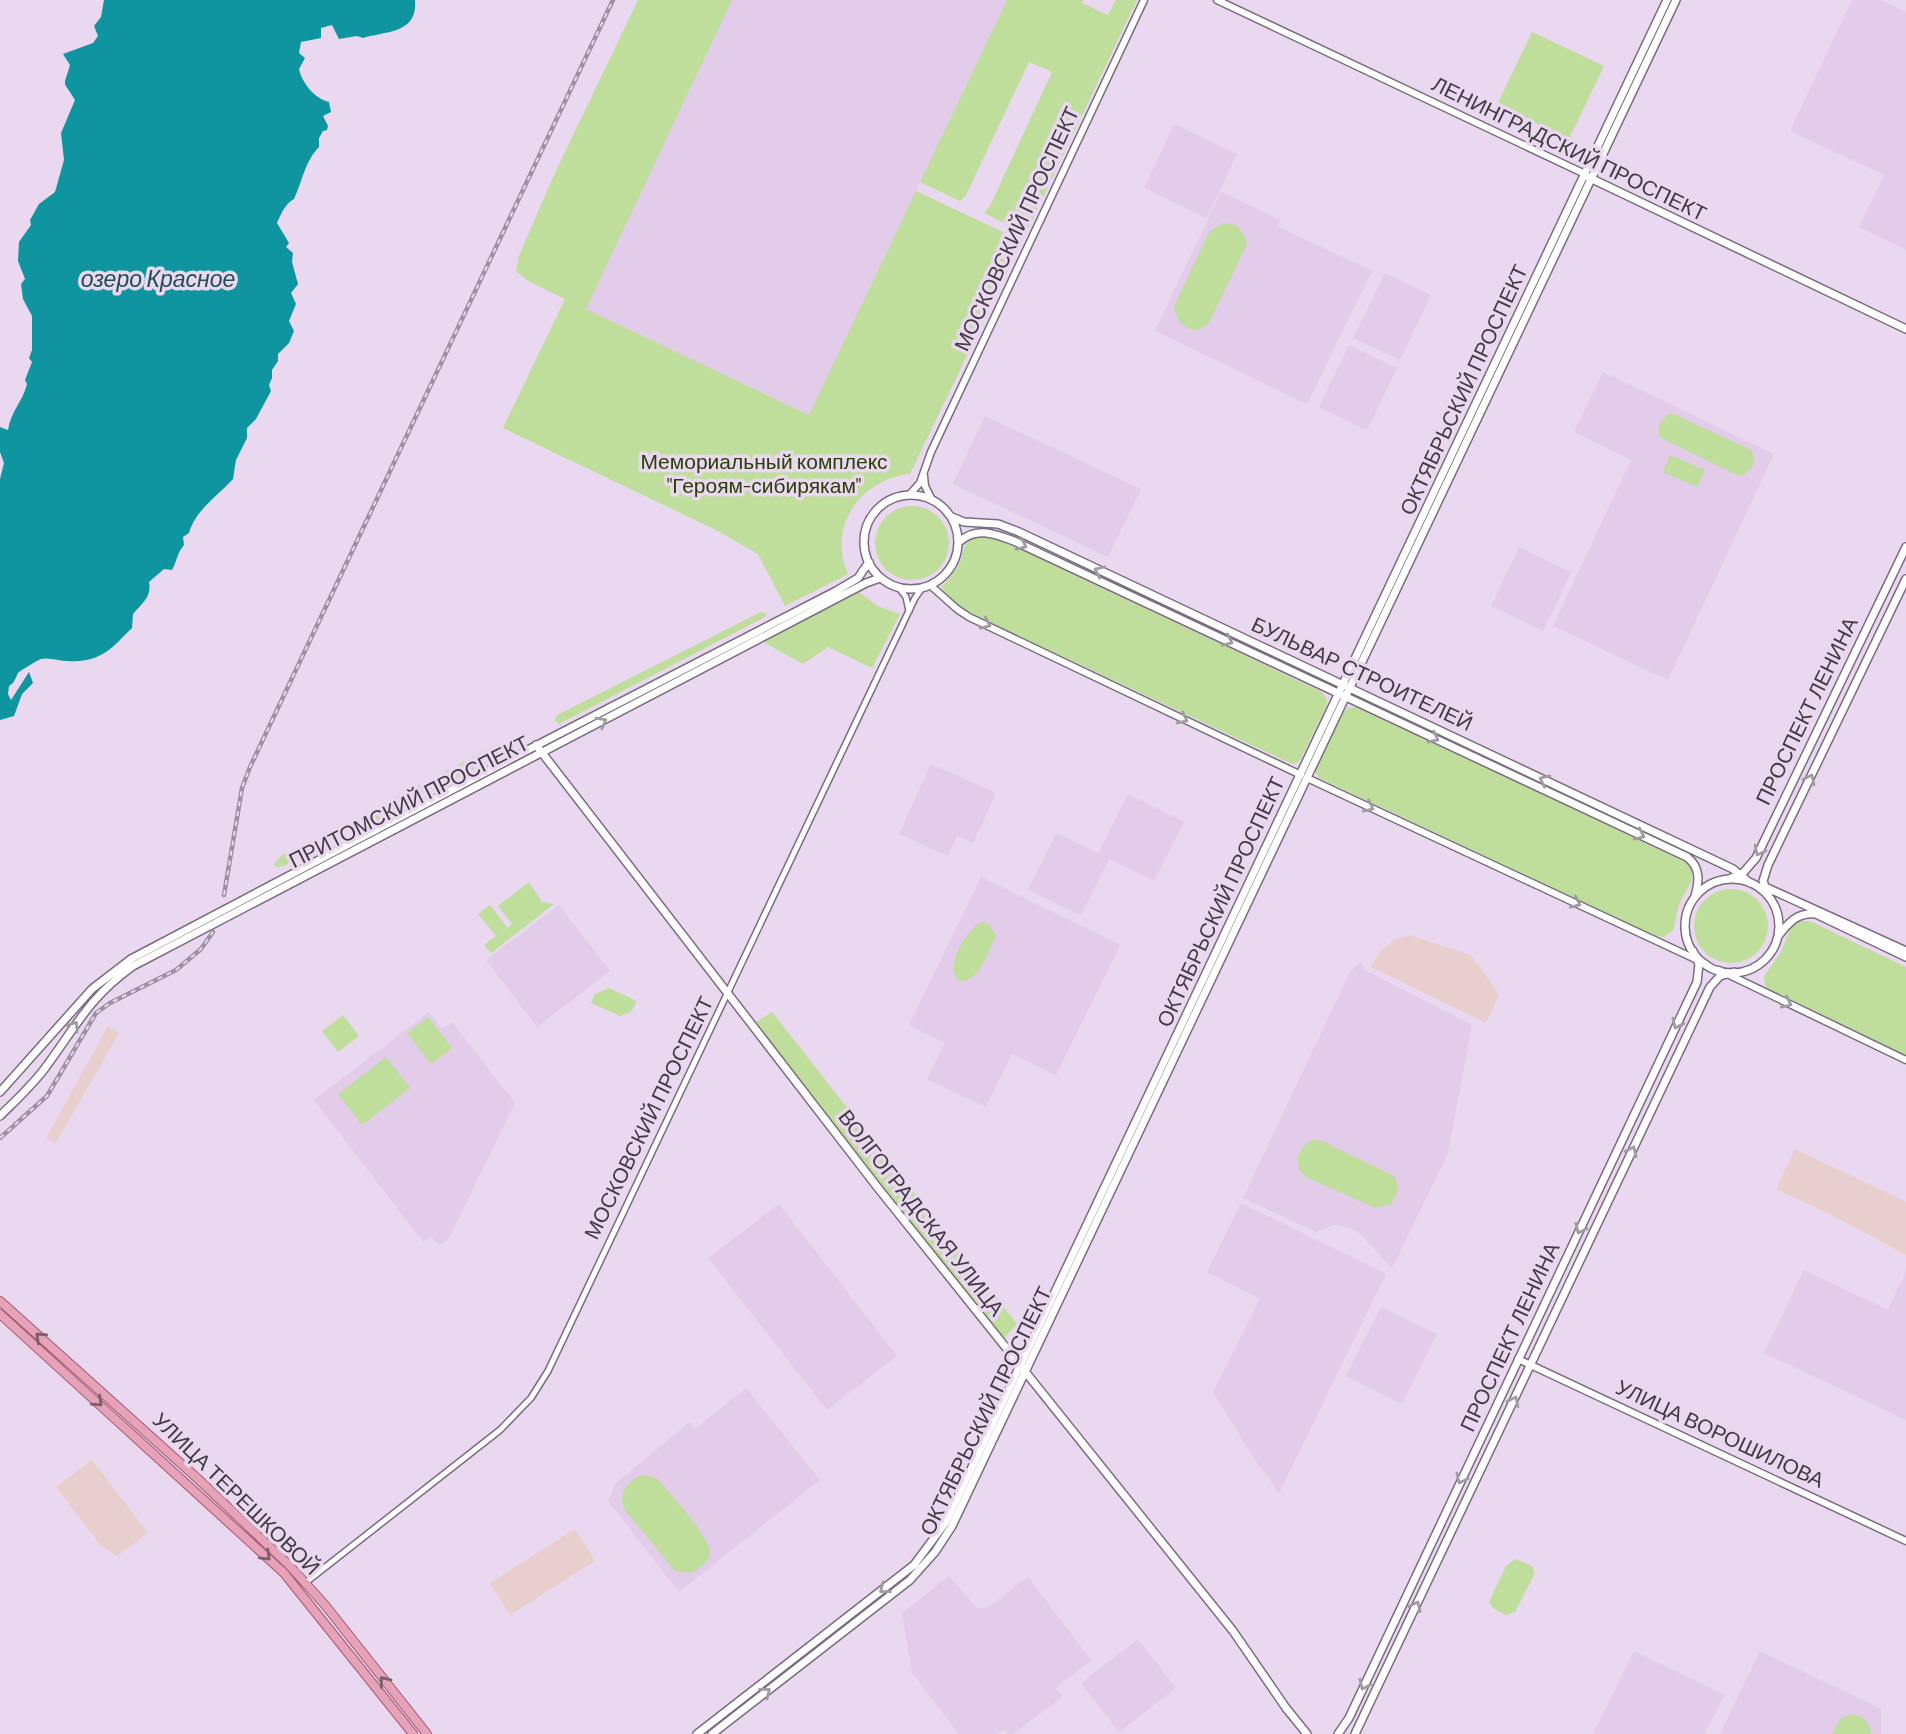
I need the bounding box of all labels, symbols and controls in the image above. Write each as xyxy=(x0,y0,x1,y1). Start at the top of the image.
street label: ЛЕНИНГРАДСКИЙ ПРОСПЕКТ xyxy=(1428,70,1711,225)
street label: МОСКОВСКИЙ ПРОСПЕКТ xyxy=(948,102,1083,355)
street label: ОКТЯБРЬСКИЙ ПРОСПЕКТ xyxy=(1394,260,1532,518)
water label: озеро Красное xyxy=(81,264,235,292)
park label: Мемориальный комплекс "Героям-сибирякам" xyxy=(640,448,888,497)
one-way arrow xyxy=(1015,537,1027,551)
one-way arrow xyxy=(1094,565,1106,579)
street label: БУЛЬВАР СТРОИТЕЛЕЙ xyxy=(1248,610,1477,735)
street label: ПРОСПЕКТ ЛЕНИНА xyxy=(1749,612,1862,808)
one-way arrow xyxy=(978,616,991,630)
one-way arrow xyxy=(1221,633,1233,647)
one-way arrow xyxy=(1176,710,1188,724)
one-way arrow xyxy=(595,717,607,730)
street label: ПРИТОМСКИЙ ПРОСПЕКТ xyxy=(284,729,533,872)
one-way arrow xyxy=(1427,729,1439,743)
street label: ОКТЯБРЬСКИЙ ПРОСПЕКТ xyxy=(1151,772,1289,1030)
one-way arrow xyxy=(1538,774,1551,788)
one-way arrow xyxy=(1801,774,1815,786)
one-way arrow xyxy=(1362,798,1375,812)
one-way arrow xyxy=(1632,827,1645,841)
one-way arrow xyxy=(1753,844,1767,856)
one-way arrow xyxy=(1569,895,1581,909)
street label: МОСКОВСКИЙ ПРОСПЕКТ xyxy=(578,992,717,1243)
one-way arrow xyxy=(1780,995,1792,1009)
one-way arrow xyxy=(1671,1017,1685,1029)
one-way arrow xyxy=(66,1020,79,1033)
street label: ВОЛГОГРАДСКАЯ УЛИЦА xyxy=(834,1104,1010,1320)
one-way arrow xyxy=(1624,1146,1638,1158)
one-way arrow xyxy=(1574,1222,1588,1234)
street label: ПРОСПЕКТ ЛЕНИНА xyxy=(1454,1238,1563,1435)
street label: ОКТЯБРЬСКИЙ ПРОСПЕКТ xyxy=(914,1282,1056,1539)
one-way arrow xyxy=(35,1332,48,1345)
street label: УЛИЦА ВОРОШИЛОВА xyxy=(1613,1373,1829,1492)
one-way arrow xyxy=(90,1394,103,1406)
one-way arrow xyxy=(1506,1396,1520,1408)
street label: УЛИЦА ТЕРЕШКОВОЙ xyxy=(148,1407,326,1579)
one-way arrow xyxy=(1456,1472,1470,1484)
one-way arrow xyxy=(257,1547,270,1560)
one-way arrow xyxy=(880,1580,892,1593)
one-way arrow xyxy=(1408,1601,1422,1613)
one-way arrow xyxy=(380,1676,393,1688)
one-way arrow xyxy=(1358,1678,1372,1690)
one-way arrow xyxy=(758,1688,771,1701)

